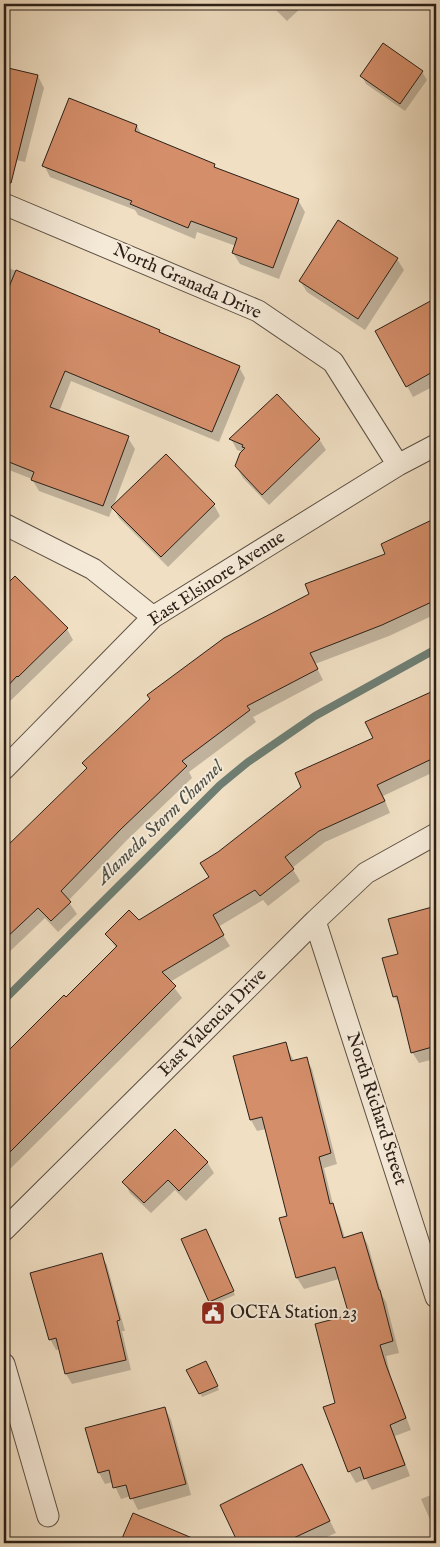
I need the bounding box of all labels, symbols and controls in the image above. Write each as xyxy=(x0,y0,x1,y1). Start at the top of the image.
street label: North Granada Drive xyxy=(109,239,265,325)
street label: East Elsinore Avenue xyxy=(144,526,290,632)
water label: Alameda Storm Channel xyxy=(90,755,230,891)
street label: East Valencia Drive xyxy=(154,964,272,1082)
street label: North Richard Street xyxy=(340,1030,412,1188)
public building icon: OCFA Station 23 xyxy=(200,1300,226,1326)
place label: OCFA Station 23 xyxy=(230,1302,357,1325)

